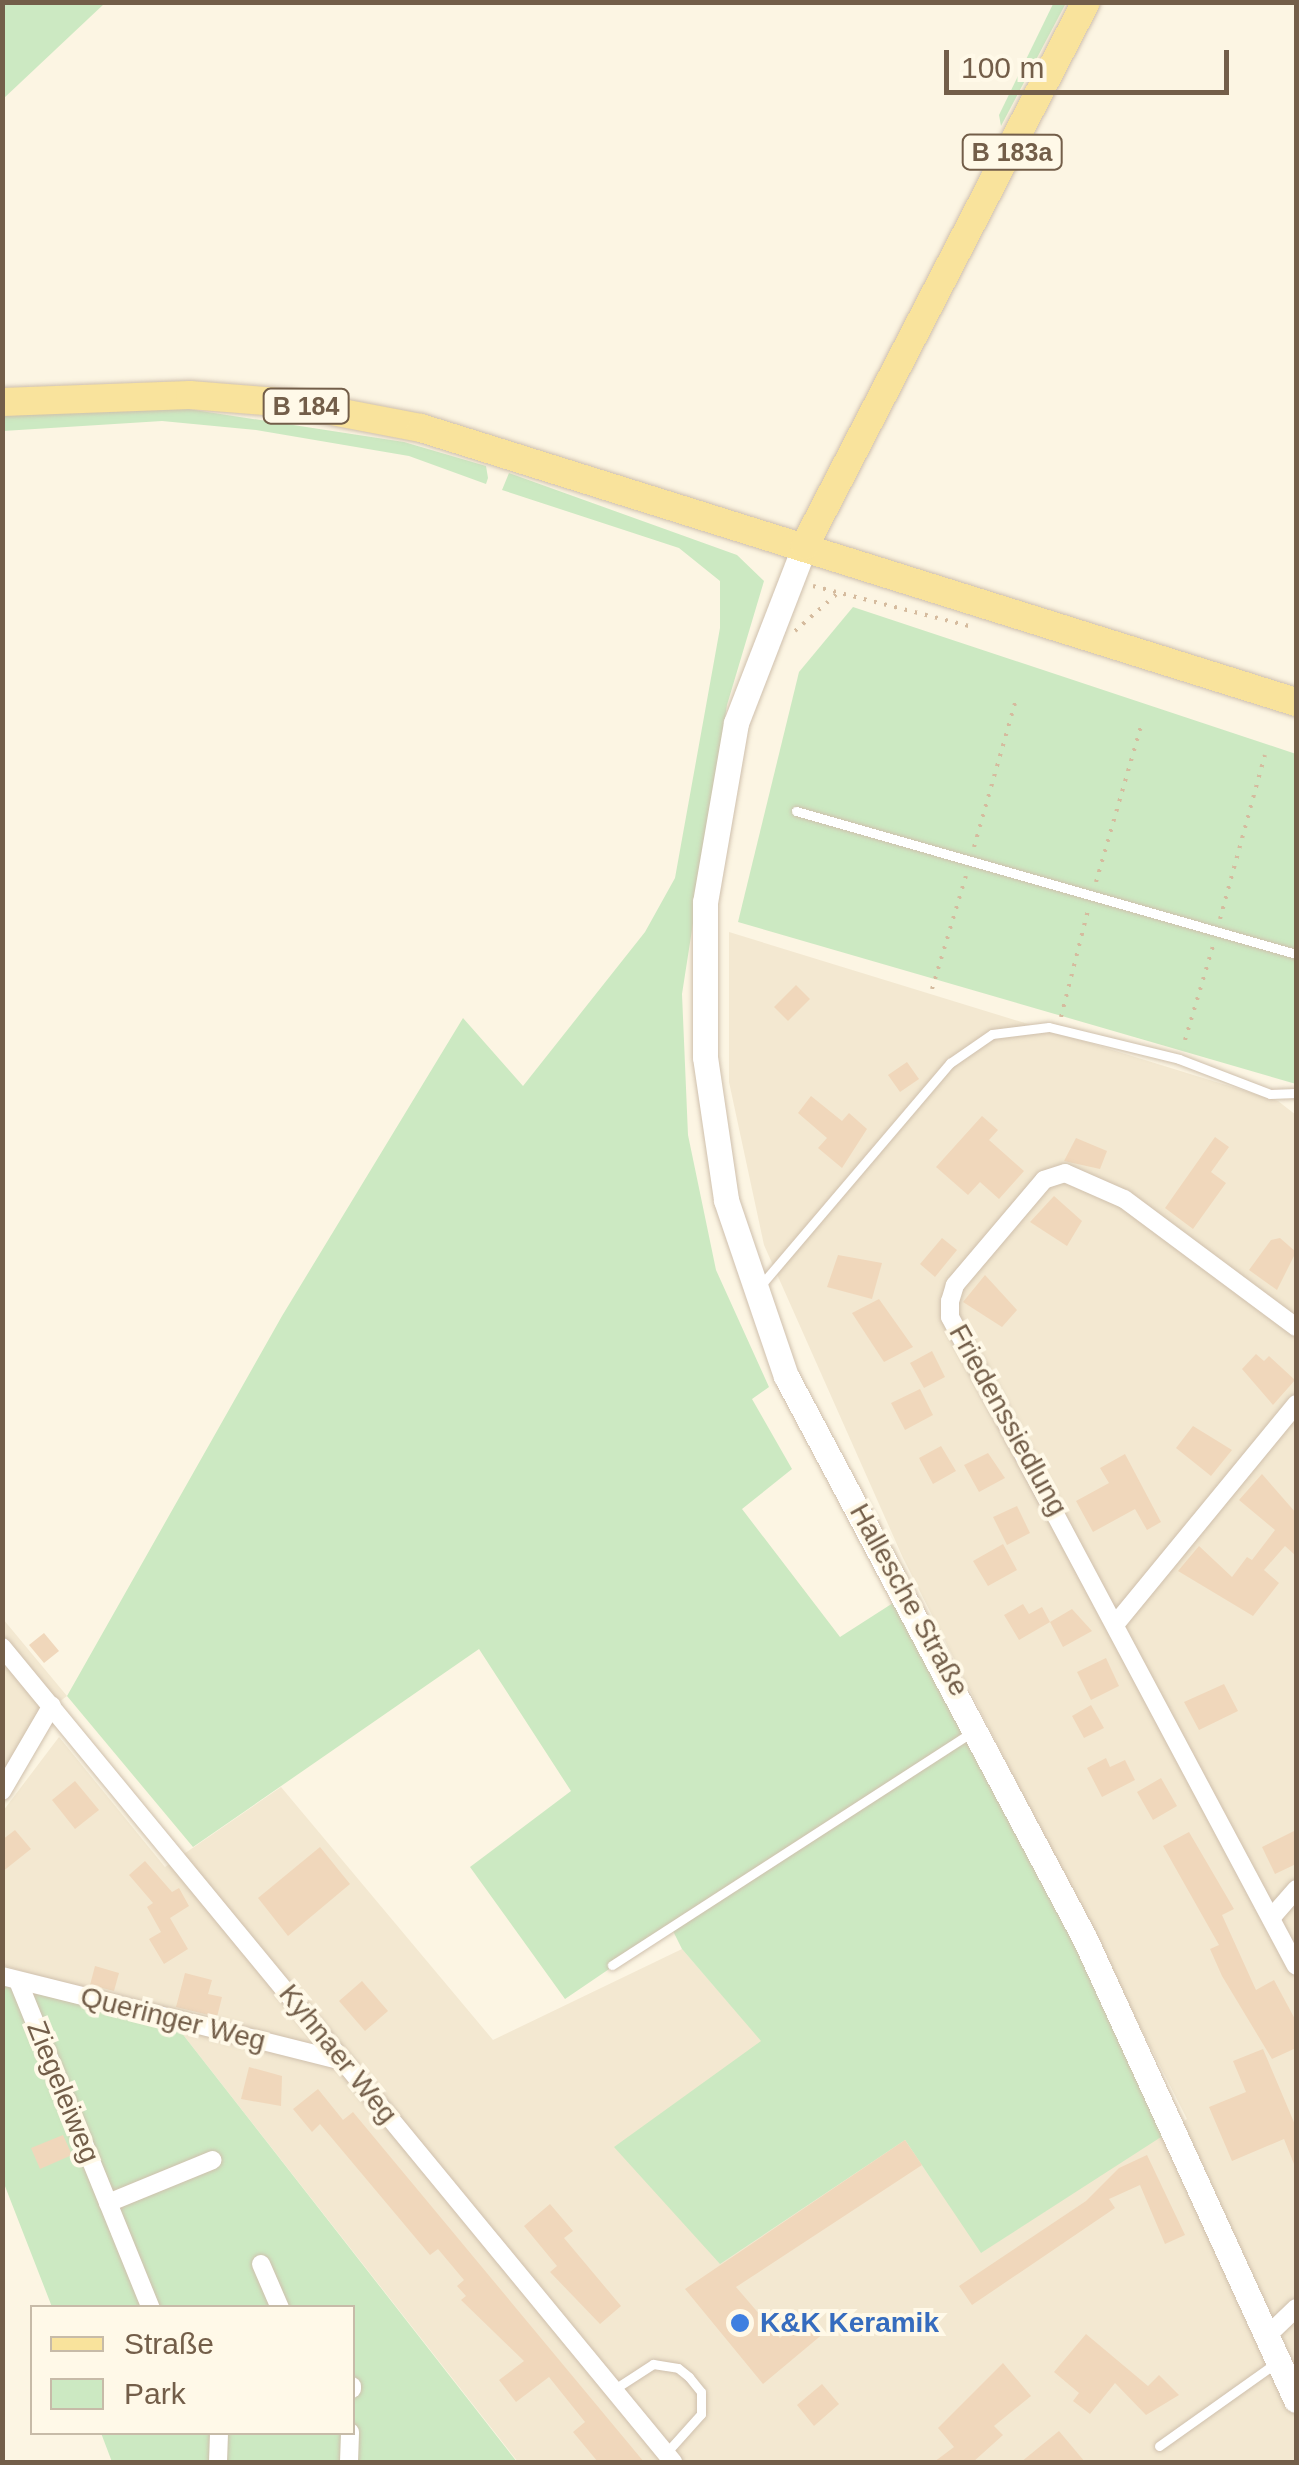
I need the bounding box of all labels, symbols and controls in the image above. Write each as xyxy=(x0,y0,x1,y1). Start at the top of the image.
scale bar xyxy=(949,30,1234,92)
text: 100 m xyxy=(961,51,1044,84)
road number: B 183a xyxy=(960,132,1064,172)
road number: B 184 xyxy=(261,386,351,426)
street label: Friedenssiedlung xyxy=(942,1319,1074,1521)
street label: Hallesche Straße xyxy=(842,1498,976,1702)
street label: Kyhnaer Weg xyxy=(272,1978,404,2130)
street label: Queringer Weg xyxy=(77,1980,269,2058)
street label: Ziegeleiweg xyxy=(19,2016,107,2168)
legend xyxy=(30,2305,355,2435)
place label: K&K Keramik xyxy=(760,2306,939,2340)
marker: K&K Keramik xyxy=(729,2312,751,2334)
text: Straße xyxy=(124,2327,214,2360)
text: Park xyxy=(124,2377,186,2410)

